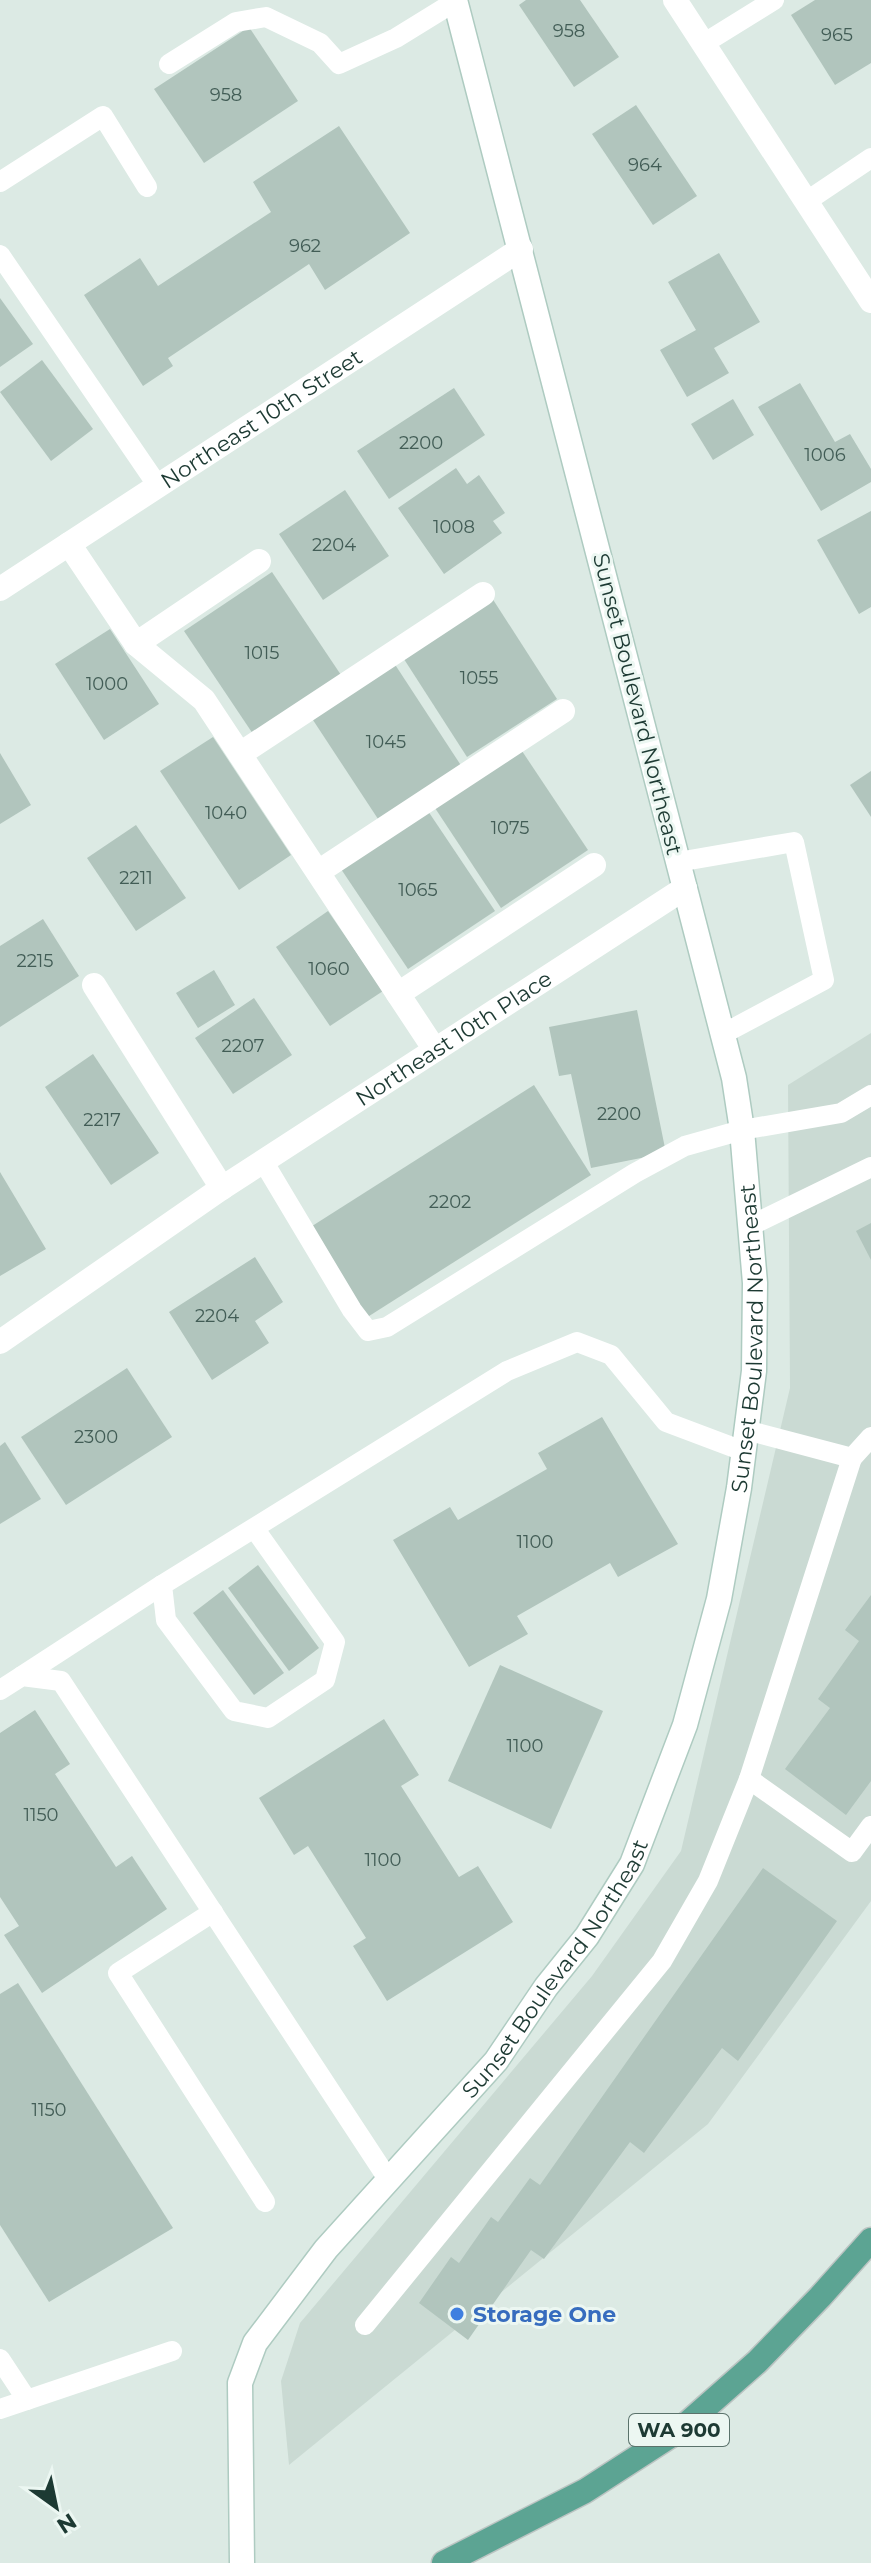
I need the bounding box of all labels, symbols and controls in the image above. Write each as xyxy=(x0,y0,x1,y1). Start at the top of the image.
house number: 958 xyxy=(553,20,585,42)
house number: 965 xyxy=(821,24,853,46)
house number: 958 xyxy=(210,84,242,106)
house number: 964 xyxy=(628,154,662,176)
house number: 962 xyxy=(289,235,321,257)
street label: Northeast 10th Street xyxy=(156,343,367,494)
house number: 2200 xyxy=(399,432,443,454)
house number: 1006 xyxy=(804,444,846,466)
house number: 1008 xyxy=(433,516,475,538)
house number: 2204 xyxy=(312,534,356,556)
street label: Sunset Boulevard Northeast xyxy=(587,550,688,858)
house number: 1015 xyxy=(244,642,280,664)
house number: 1055 xyxy=(460,667,498,689)
house number: 1000 xyxy=(86,673,128,695)
house number: 1045 xyxy=(366,731,406,753)
house number: 1040 xyxy=(205,802,247,824)
house number: 1075 xyxy=(491,817,529,839)
house number: 2211 xyxy=(119,867,153,889)
house number: 1065 xyxy=(398,879,438,901)
house number: 2215 xyxy=(16,950,54,972)
house number: 1060 xyxy=(308,958,350,980)
street label: Northeast 10th Place xyxy=(350,965,557,1112)
house number: 2207 xyxy=(222,1035,264,1057)
house number: 2200 xyxy=(597,1103,641,1125)
house number: 2217 xyxy=(83,1109,121,1131)
street label: Sunset Boulevard Northeast xyxy=(725,1183,769,1495)
house number: 2202 xyxy=(429,1191,471,1213)
house number: 2204 xyxy=(195,1305,239,1327)
house number: 2300 xyxy=(74,1426,118,1448)
house number: 1100 xyxy=(517,1531,553,1553)
house number: 1100 xyxy=(507,1735,543,1757)
house number: 1150 xyxy=(23,1804,59,1826)
street label: Sunset Boulevard Northeast xyxy=(456,1836,654,2104)
house number: 1100 xyxy=(365,1849,401,1871)
house number: 1150 xyxy=(31,2099,67,2121)
place label: Storage One xyxy=(473,2301,616,2328)
marker: Storage One xyxy=(448,2305,466,2323)
road number: WA 900 xyxy=(629,2414,729,2446)
north arrow xyxy=(16,2467,96,2547)
text: N xyxy=(52,2507,81,2540)

